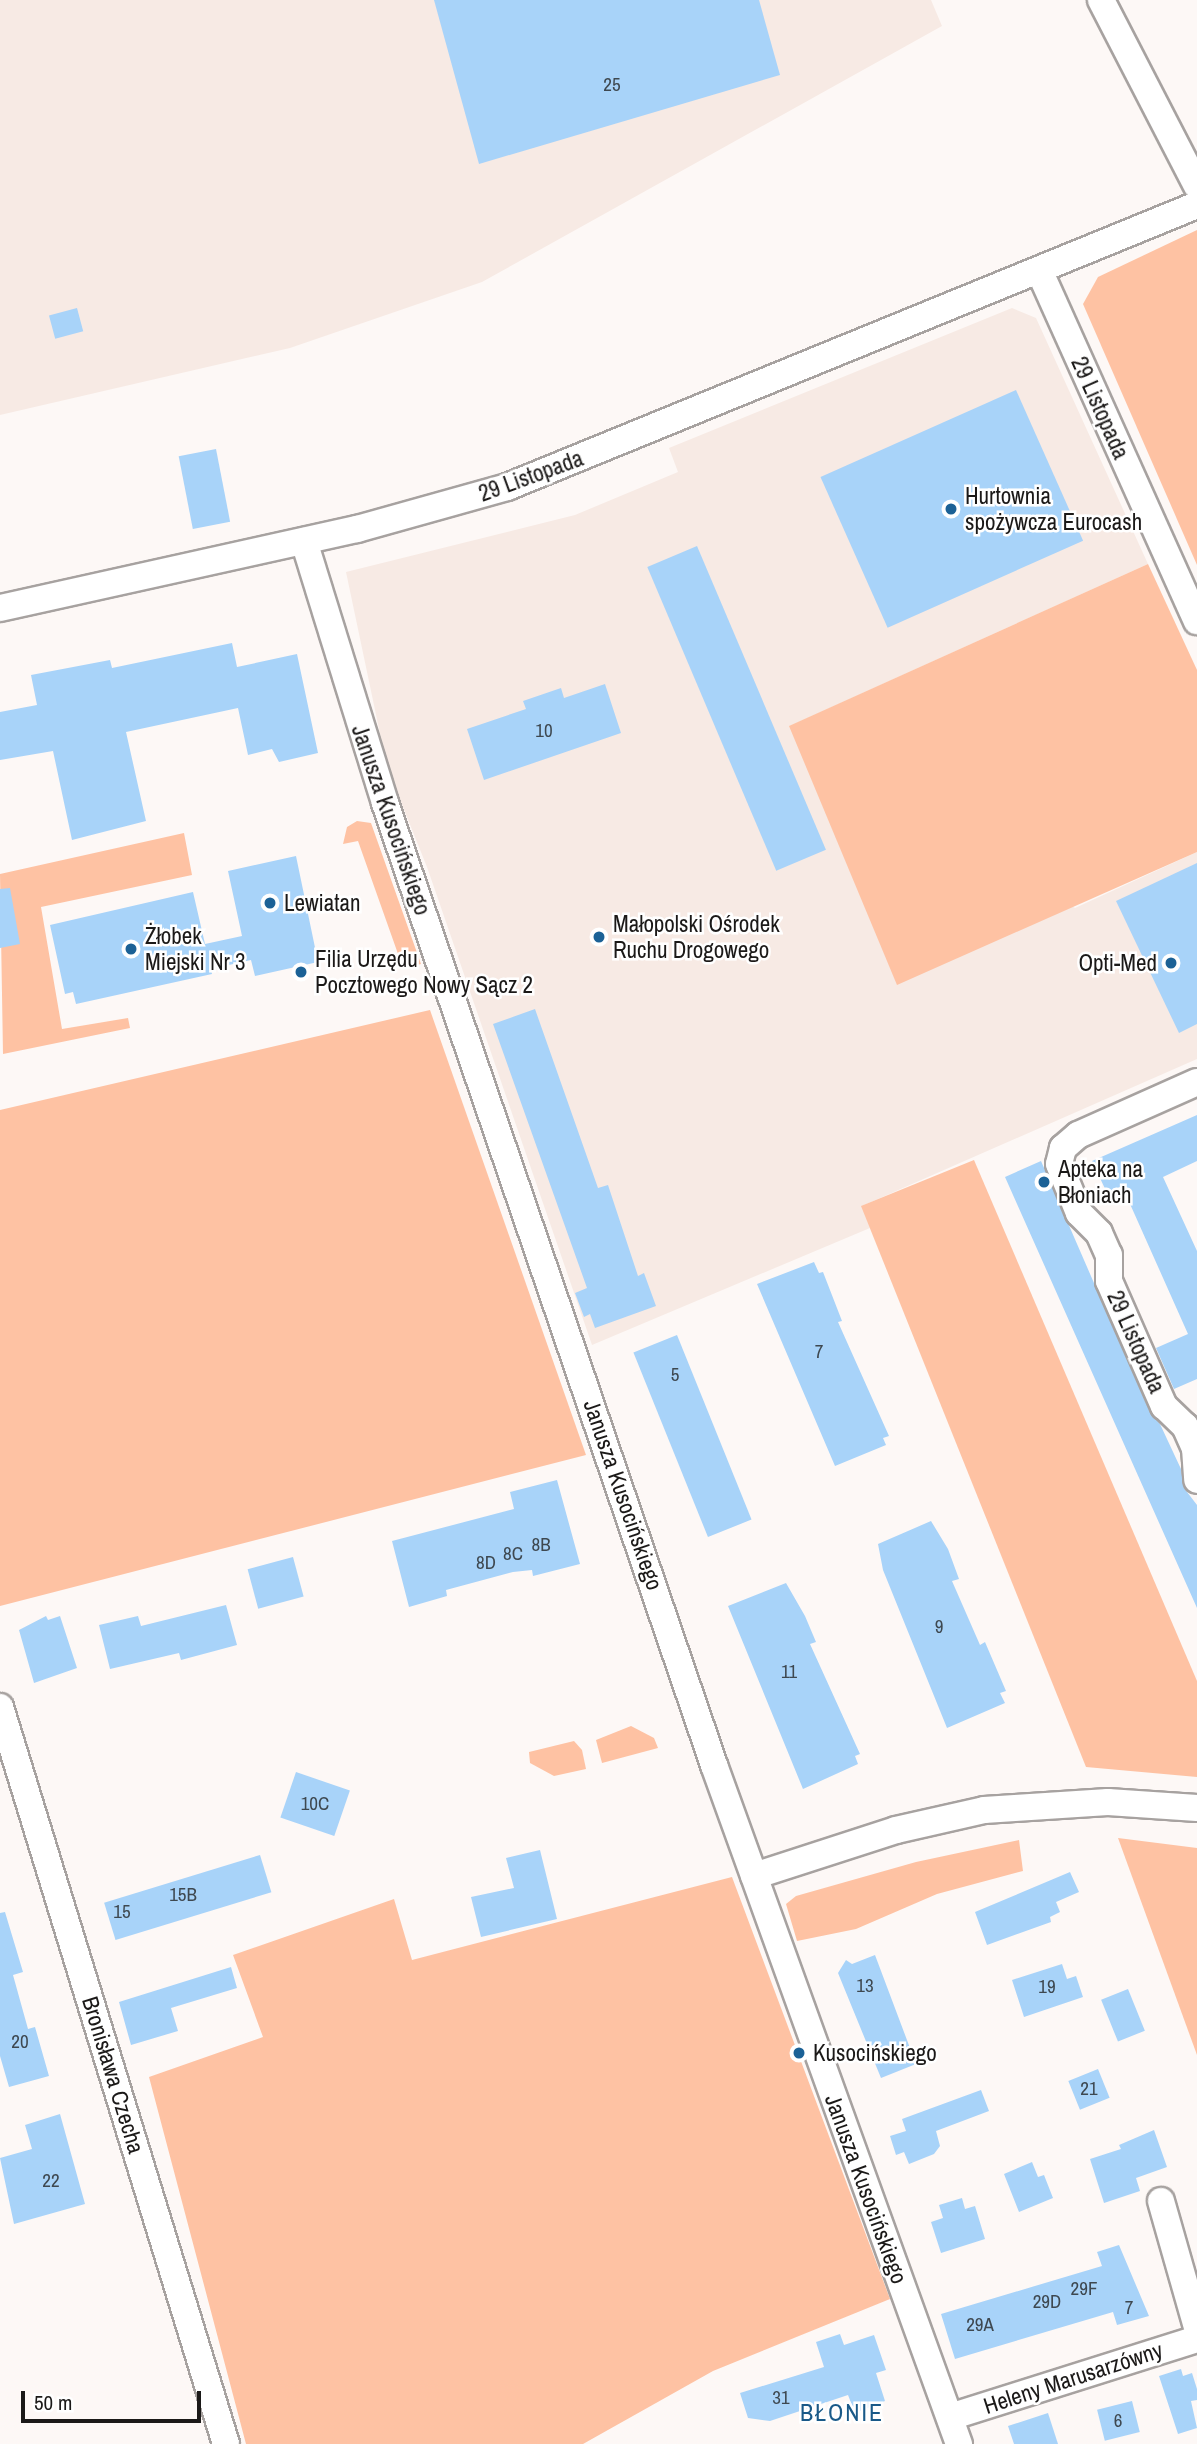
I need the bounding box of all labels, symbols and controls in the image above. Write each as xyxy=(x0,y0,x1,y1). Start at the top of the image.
house number: 25 xyxy=(603,74,621,96)
street label: 29 Listopada xyxy=(1065,353,1135,463)
street label: 29 Listopada xyxy=(475,444,587,508)
place label: Hurtownia spożywcza Eurocash xyxy=(965,482,1142,536)
marker: Hurtownia spożywcza Eurocash xyxy=(943,501,959,517)
house number: 10 xyxy=(535,720,553,742)
street label: Janusza Kusocińskiego xyxy=(346,721,436,919)
place label: Lewiatan xyxy=(284,889,361,917)
marker: Lewiatan xyxy=(262,895,278,911)
place label: Małopolski Ośrodek Ruchu Drogowego xyxy=(613,910,780,964)
place label: Żłobek Miejski Nr 3 xyxy=(145,922,246,976)
marker: Małopolski Ośrodek Ruchu Drogowego xyxy=(591,929,607,945)
marker: Żłobek Miejski Nr 3 xyxy=(123,941,139,957)
place label: Filia Urzędu Pocztowego Nowy Sącz 2 xyxy=(315,945,533,999)
place label: Opti-Med xyxy=(1078,949,1157,977)
marker: Opti-Med xyxy=(1163,955,1179,971)
marker: Filia Urzędu Pocztowego Nowy Sącz 2 xyxy=(293,964,309,980)
place label: Apteka na Błoniach xyxy=(1058,1155,1143,1209)
marker: Apteka na Błoniach xyxy=(1036,1174,1052,1190)
street label: 29 Listopada xyxy=(1101,1287,1171,1397)
house number: 7 xyxy=(815,1341,823,1363)
house number: 5 xyxy=(671,1364,679,1386)
street label: Janusza Kusocińskiego xyxy=(578,1396,668,1594)
house number: 8B xyxy=(531,1534,551,1556)
house number: 8C xyxy=(503,1543,523,1565)
house number: 8D xyxy=(476,1552,496,1574)
house number: 9 xyxy=(935,1616,943,1638)
house number: 11 xyxy=(781,1661,797,1683)
house number: 10C xyxy=(301,1793,329,1815)
house number: 15B xyxy=(169,1884,197,1906)
house number: 15 xyxy=(113,1901,131,1923)
house number: 13 xyxy=(856,1975,874,1997)
house number: 19 xyxy=(1038,1976,1056,1998)
street label: Bronisława Czecha xyxy=(76,1993,150,2157)
house number: 20 xyxy=(11,2031,29,2053)
place label: Kusocińskiego xyxy=(813,2039,937,2067)
marker: Kusocińskiego xyxy=(791,2045,807,2061)
house number: 21 xyxy=(1080,2078,1098,2100)
street label: Janusza Kusocińskiego xyxy=(819,2091,913,2287)
house number: 22 xyxy=(42,2170,60,2192)
house number: 29F xyxy=(1071,2278,1097,2300)
house number: 29D xyxy=(1033,2291,1061,2313)
house number: 7 xyxy=(1125,2297,1133,2319)
house number: 29A xyxy=(966,2314,994,2336)
street label: Heleny Marusarzówny xyxy=(980,2336,1166,2420)
scale bar xyxy=(24,2378,205,2422)
house number: 31 xyxy=(772,2387,790,2409)
text: 50 m xyxy=(34,2388,72,2417)
district label: BŁONIE xyxy=(801,2399,883,2427)
house number: 6 xyxy=(1114,2410,1122,2432)

